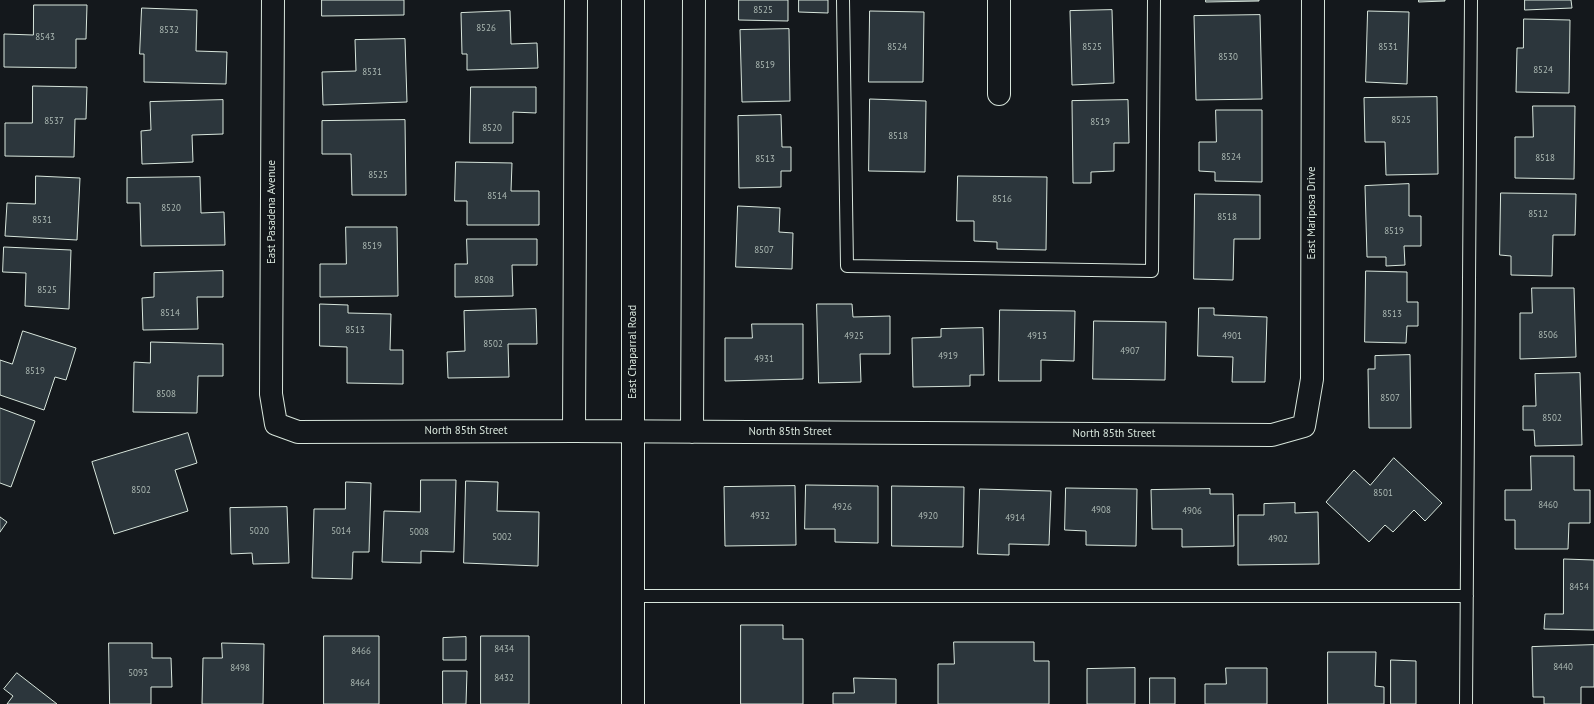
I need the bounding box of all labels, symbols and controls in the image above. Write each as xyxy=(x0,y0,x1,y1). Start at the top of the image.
house number: 8525 xyxy=(753,5,773,15)
house number: 8526 xyxy=(476,23,496,33)
house number: 8532 xyxy=(159,25,179,35)
house number: 8543 xyxy=(35,32,55,42)
house number: 8524 xyxy=(887,42,907,52)
house number: 8525 xyxy=(1082,42,1102,52)
house number: 8531 xyxy=(1378,42,1398,52)
house number: 8530 xyxy=(1218,52,1238,62)
house number: 8519 xyxy=(755,60,775,70)
house number: 8524 xyxy=(1533,65,1553,75)
house number: 8531 xyxy=(362,67,382,77)
house number: 8525 xyxy=(1391,115,1411,125)
house number: 8537 xyxy=(44,116,64,126)
house number: 8519 xyxy=(1090,117,1110,127)
house number: 8520 xyxy=(482,123,502,133)
house number: 8518 xyxy=(888,131,908,141)
house number: 8524 xyxy=(1221,152,1241,162)
house number: 8518 xyxy=(1535,153,1555,163)
house number: 8513 xyxy=(755,154,775,164)
street label: East Pasadena Avenue xyxy=(265,160,279,264)
street label: East Mariposa Drive xyxy=(1305,166,1319,260)
house number: 8525 xyxy=(368,170,388,180)
house number: 8514 xyxy=(487,191,507,201)
house number: 8516 xyxy=(992,194,1012,204)
house number: 8520 xyxy=(161,203,181,213)
house number: 8512 xyxy=(1528,209,1548,219)
house number: 8518 xyxy=(1217,212,1237,222)
house number: 8531 xyxy=(32,215,52,225)
house number: 8519 xyxy=(1384,226,1404,236)
house number: 8519 xyxy=(362,241,382,251)
house number: 8507 xyxy=(754,245,774,255)
house number: 8508 xyxy=(474,275,494,285)
house number: 8525 xyxy=(37,285,57,295)
street label: East Chaparral Road xyxy=(626,305,640,399)
house number: 8514 xyxy=(160,308,180,318)
house number: 8513 xyxy=(1382,309,1402,319)
house number: 8513 xyxy=(345,325,365,335)
house number: 8506 xyxy=(1538,330,1558,340)
house number: 4925 xyxy=(844,331,864,341)
house number: 4913 xyxy=(1027,331,1047,341)
house number: 4901 xyxy=(1222,331,1242,341)
house number: 8502 xyxy=(483,339,503,349)
house number: 4907 xyxy=(1120,346,1140,356)
house number: 4919 xyxy=(938,351,958,361)
house number: 4931 xyxy=(754,354,774,364)
house number: 8519 xyxy=(25,366,45,376)
house number: 8508 xyxy=(156,389,176,399)
house number: 8507 xyxy=(1380,393,1400,403)
house number: 8502 xyxy=(1542,413,1562,423)
street label: North 85th Street xyxy=(425,424,507,438)
street label: North 85th Street xyxy=(749,425,831,439)
street label: North 85th Street xyxy=(1073,427,1155,441)
house number: 8502 xyxy=(131,485,151,495)
house number: 8501 xyxy=(1373,488,1393,498)
house number: 8460 xyxy=(1538,500,1558,510)
house number: 4926 xyxy=(832,502,852,512)
house number: 4908 xyxy=(1091,505,1111,515)
house number: 4906 xyxy=(1182,506,1202,516)
house number: 4932 xyxy=(750,511,770,521)
house number: 4920 xyxy=(918,511,938,521)
house number: 4914 xyxy=(1005,513,1025,523)
house number: 5020 xyxy=(249,526,269,536)
house number: 5014 xyxy=(331,526,351,536)
house number: 5008 xyxy=(409,527,429,537)
house number: 5002 xyxy=(492,532,512,542)
house number: 4902 xyxy=(1268,534,1288,544)
house number: 8454 xyxy=(1569,582,1589,592)
house number: 8434 xyxy=(494,644,514,654)
house number: 8466 xyxy=(351,646,371,656)
house number: 8440 xyxy=(1553,662,1573,672)
house number: 8498 xyxy=(230,663,250,673)
house number: 5093 xyxy=(128,668,148,678)
house number: 8432 xyxy=(494,673,514,683)
house number: 8464 xyxy=(350,678,370,688)

